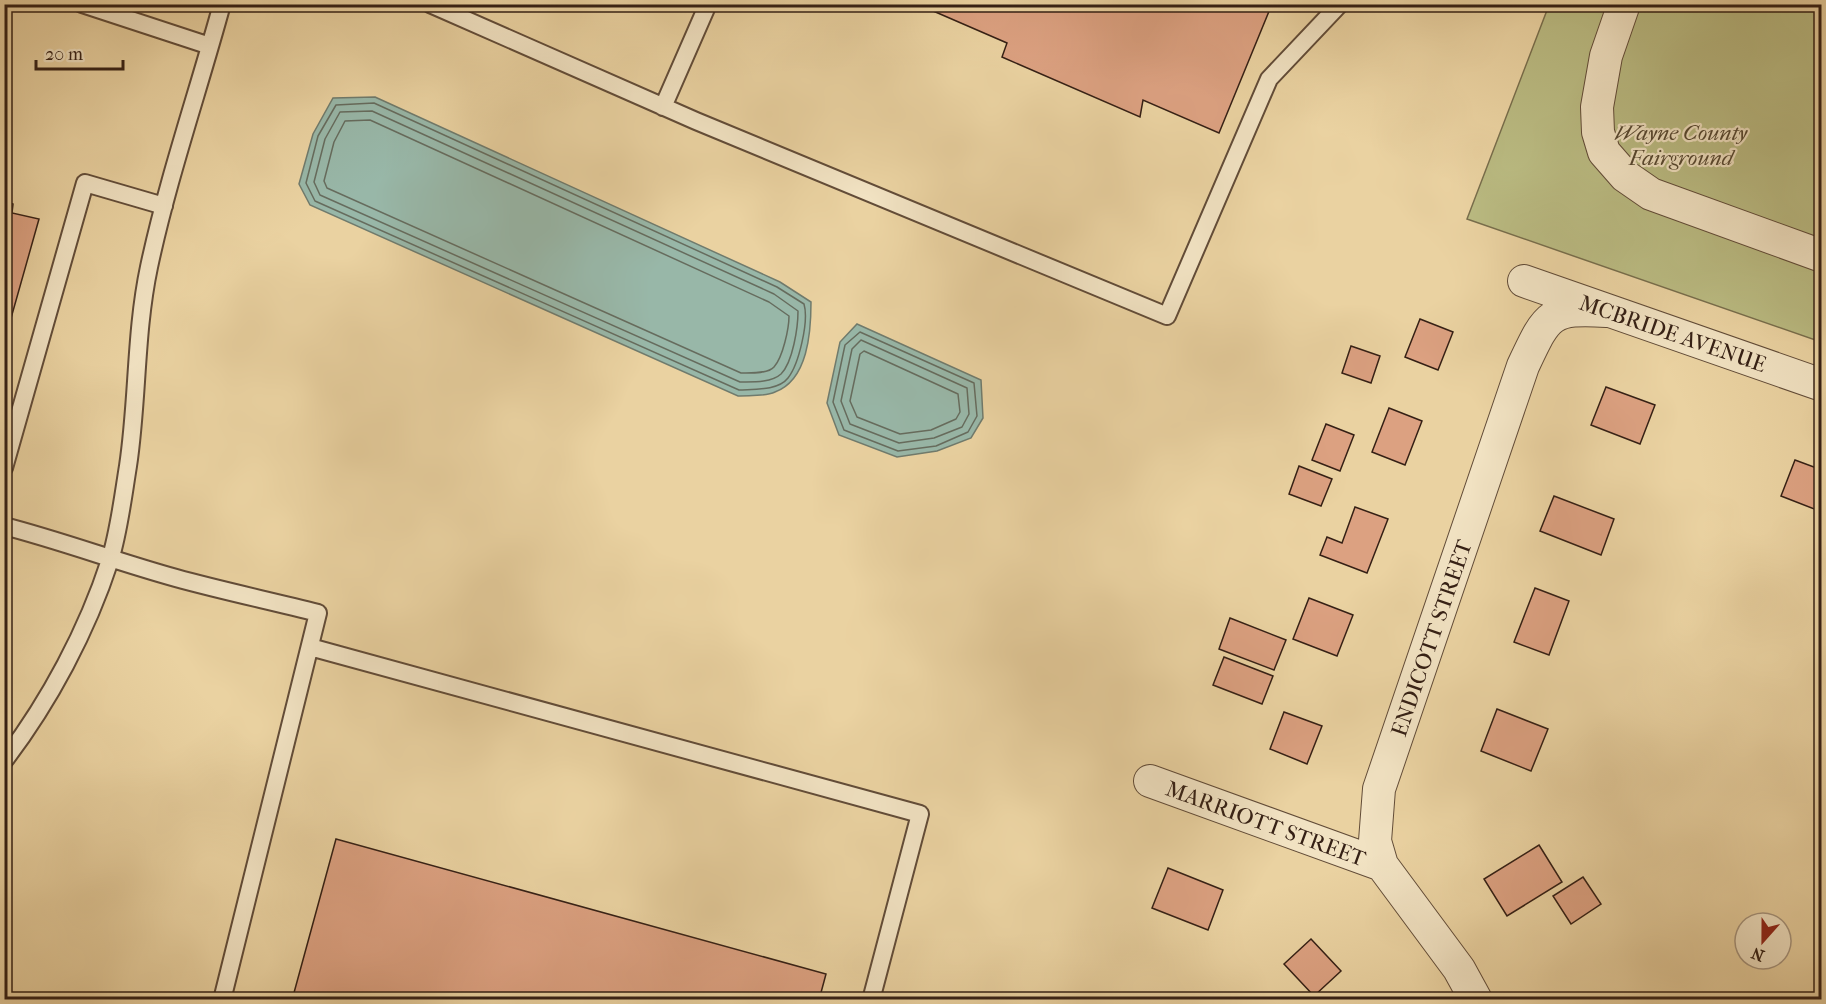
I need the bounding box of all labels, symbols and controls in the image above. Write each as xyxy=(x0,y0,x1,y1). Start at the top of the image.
scale bar xyxy=(36,33,123,71)
text: 20 m xyxy=(45,44,83,65)
park label: Wayne County Fairground xyxy=(1615,120,1748,171)
street label: MCBRIDE AVENUE xyxy=(1576,290,1770,378)
street label: ENDICOTT STREET xyxy=(1386,536,1478,740)
street label: MARRIOTT STREET xyxy=(1162,776,1370,873)
north arrow xyxy=(1733,911,1793,971)
text: N xyxy=(1748,943,1767,966)

